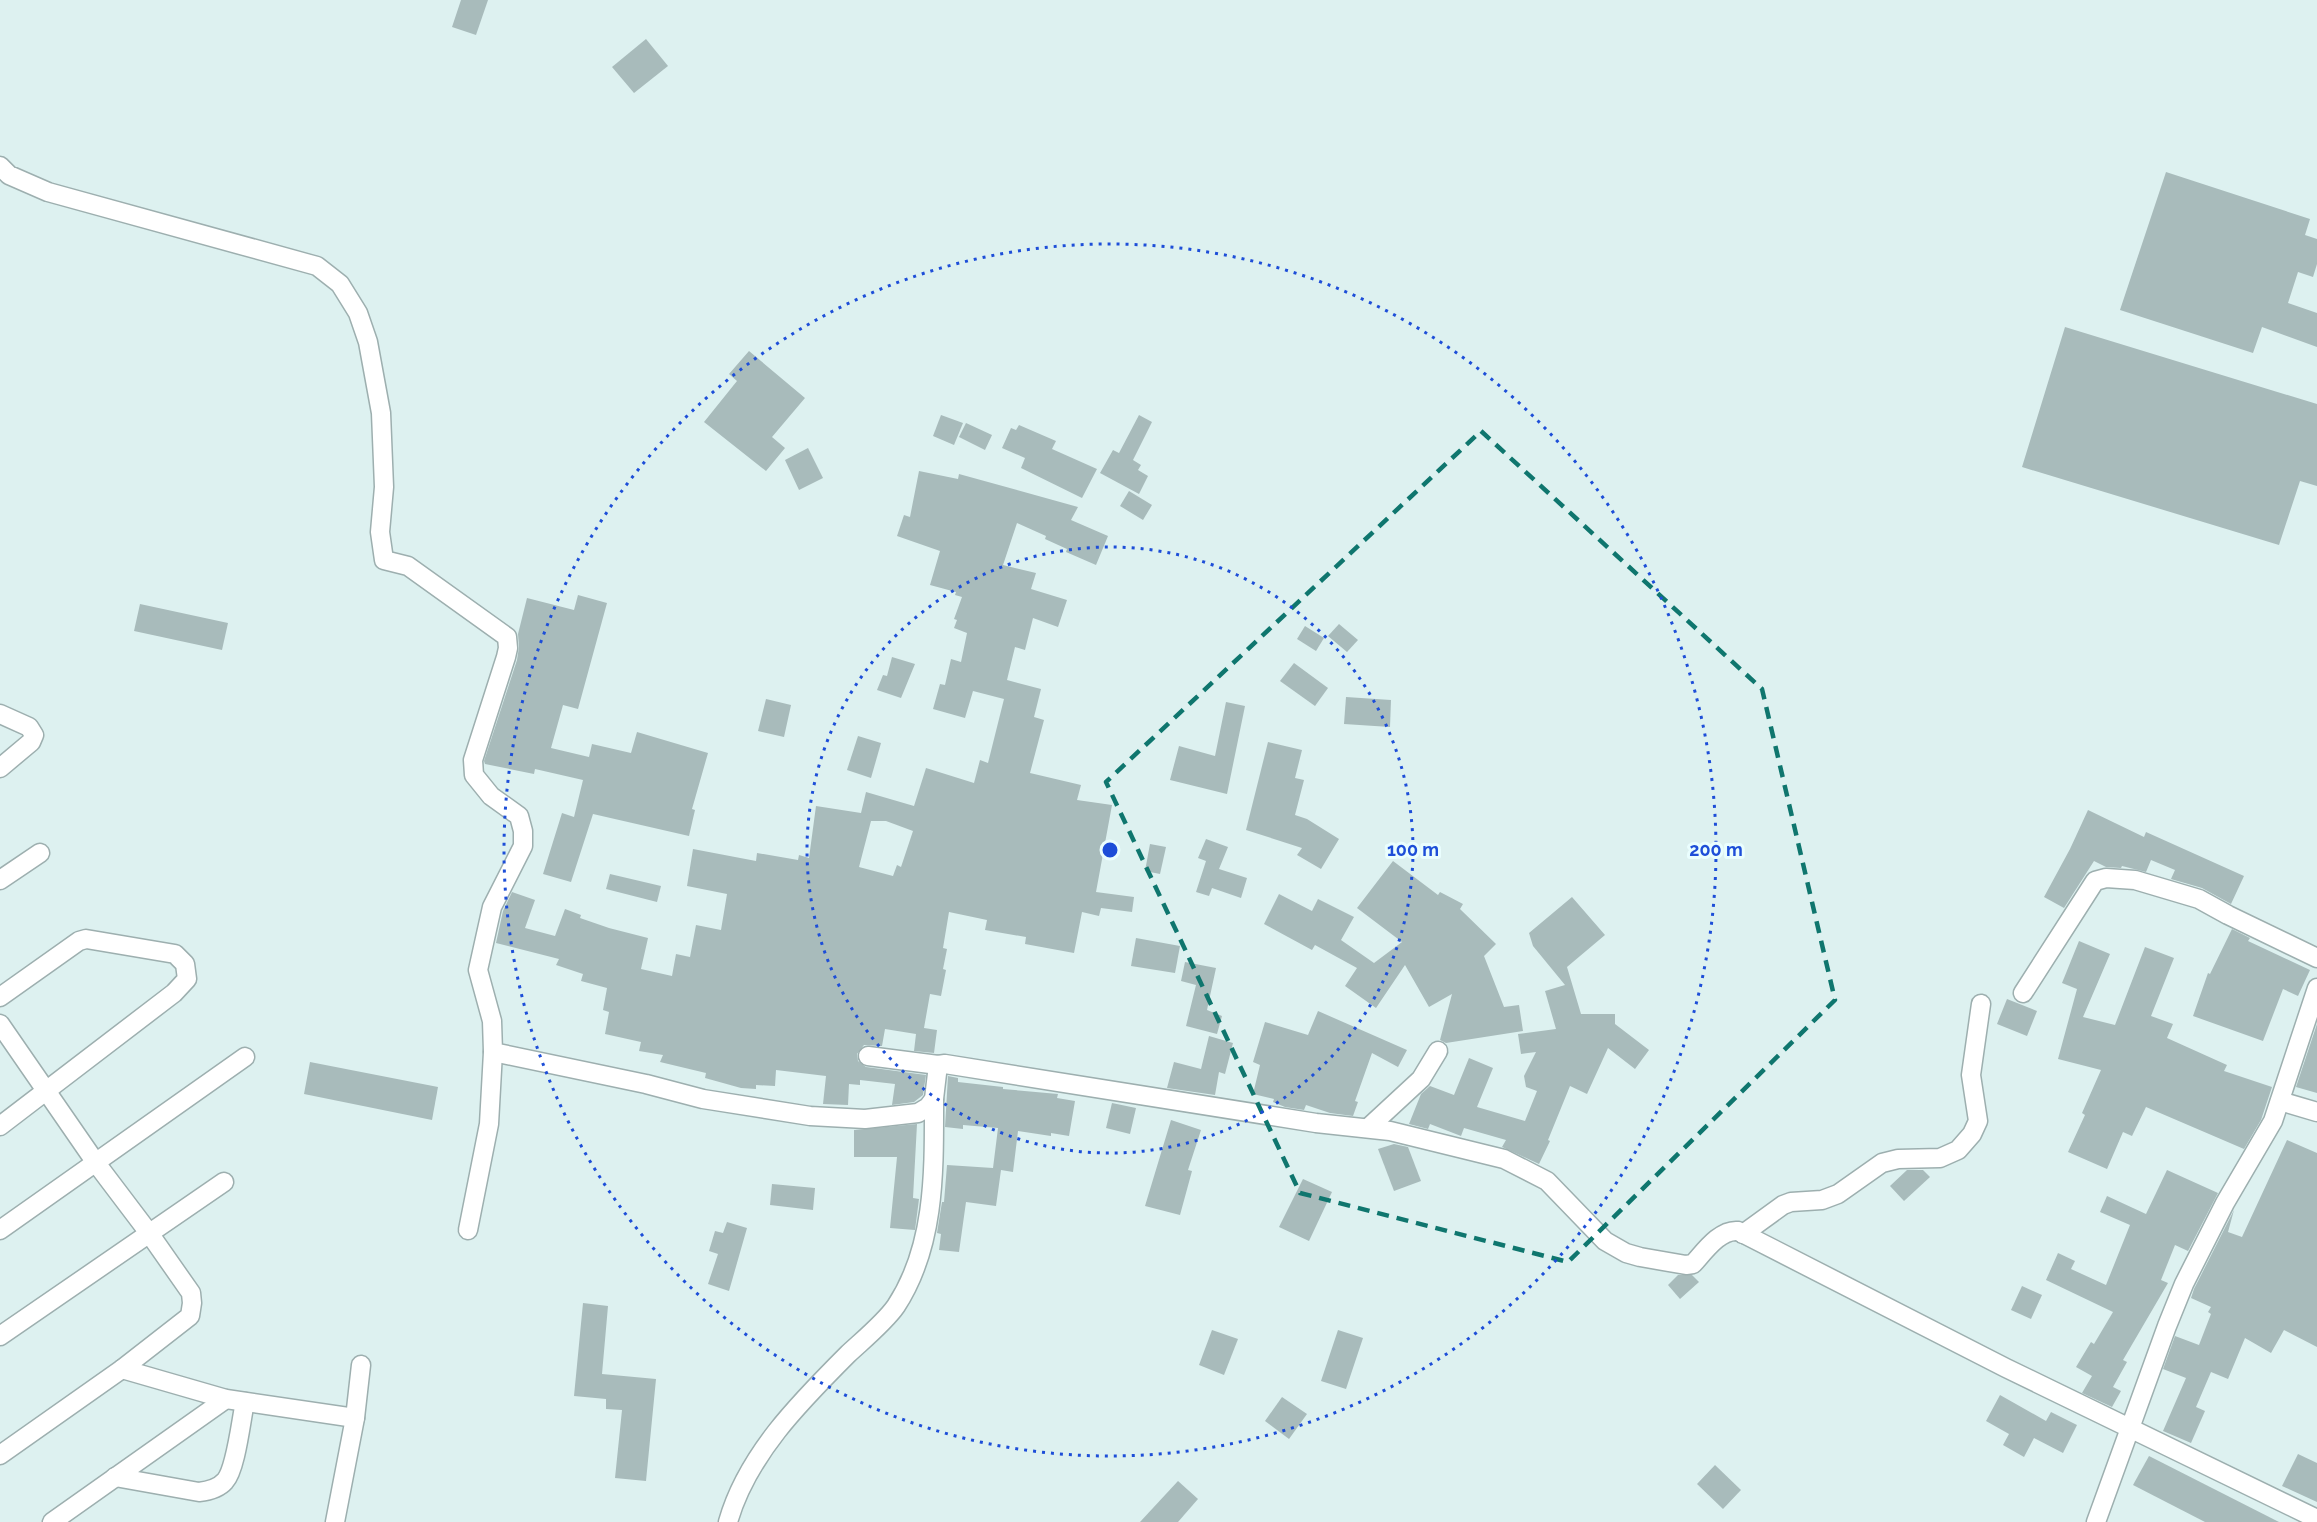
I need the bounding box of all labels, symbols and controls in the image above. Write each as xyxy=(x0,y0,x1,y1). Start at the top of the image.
text: 100 m xyxy=(1387,839,1439,860)
text: 200 m xyxy=(1689,839,1743,860)
centre of rings xyxy=(1100,840,1120,860)

